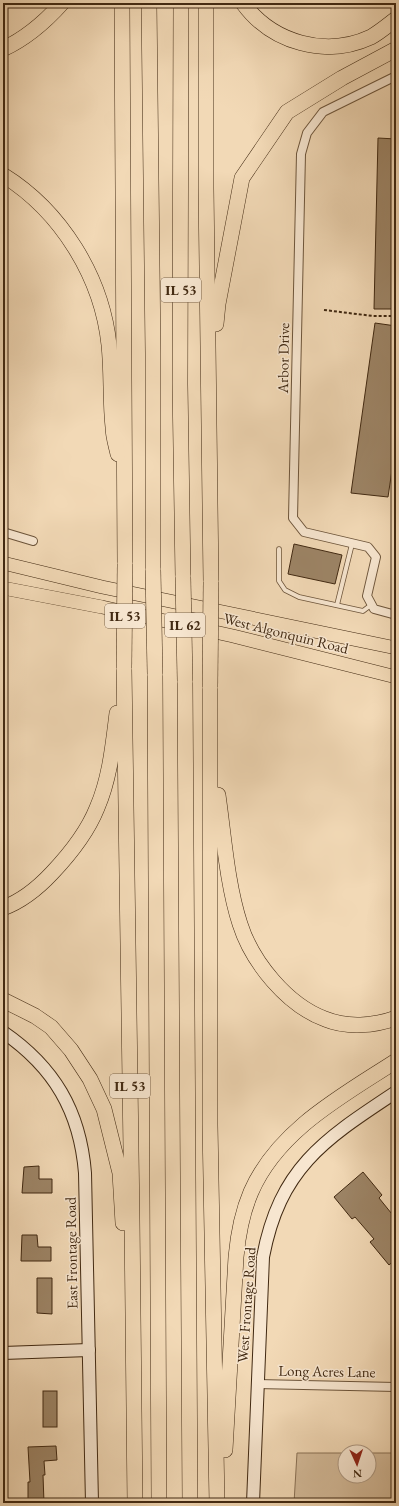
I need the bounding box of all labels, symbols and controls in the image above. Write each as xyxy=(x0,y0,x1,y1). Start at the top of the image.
road number: IL 53 xyxy=(161,278,201,302)
street label: Arbor Drive xyxy=(273,322,293,394)
road number: IL 53 xyxy=(105,604,145,628)
street label: West Algonquin Road xyxy=(221,608,351,658)
road number: IL 62 xyxy=(165,613,205,637)
road number: IL 53 xyxy=(110,1074,150,1098)
street label: East Frontage Road xyxy=(61,1196,81,1309)
street label: West Frontage Road xyxy=(232,1246,260,1364)
street label: Long Acres Lane xyxy=(278,1361,376,1381)
north arrow xyxy=(337,1444,377,1484)
text: N xyxy=(353,1467,362,1481)

